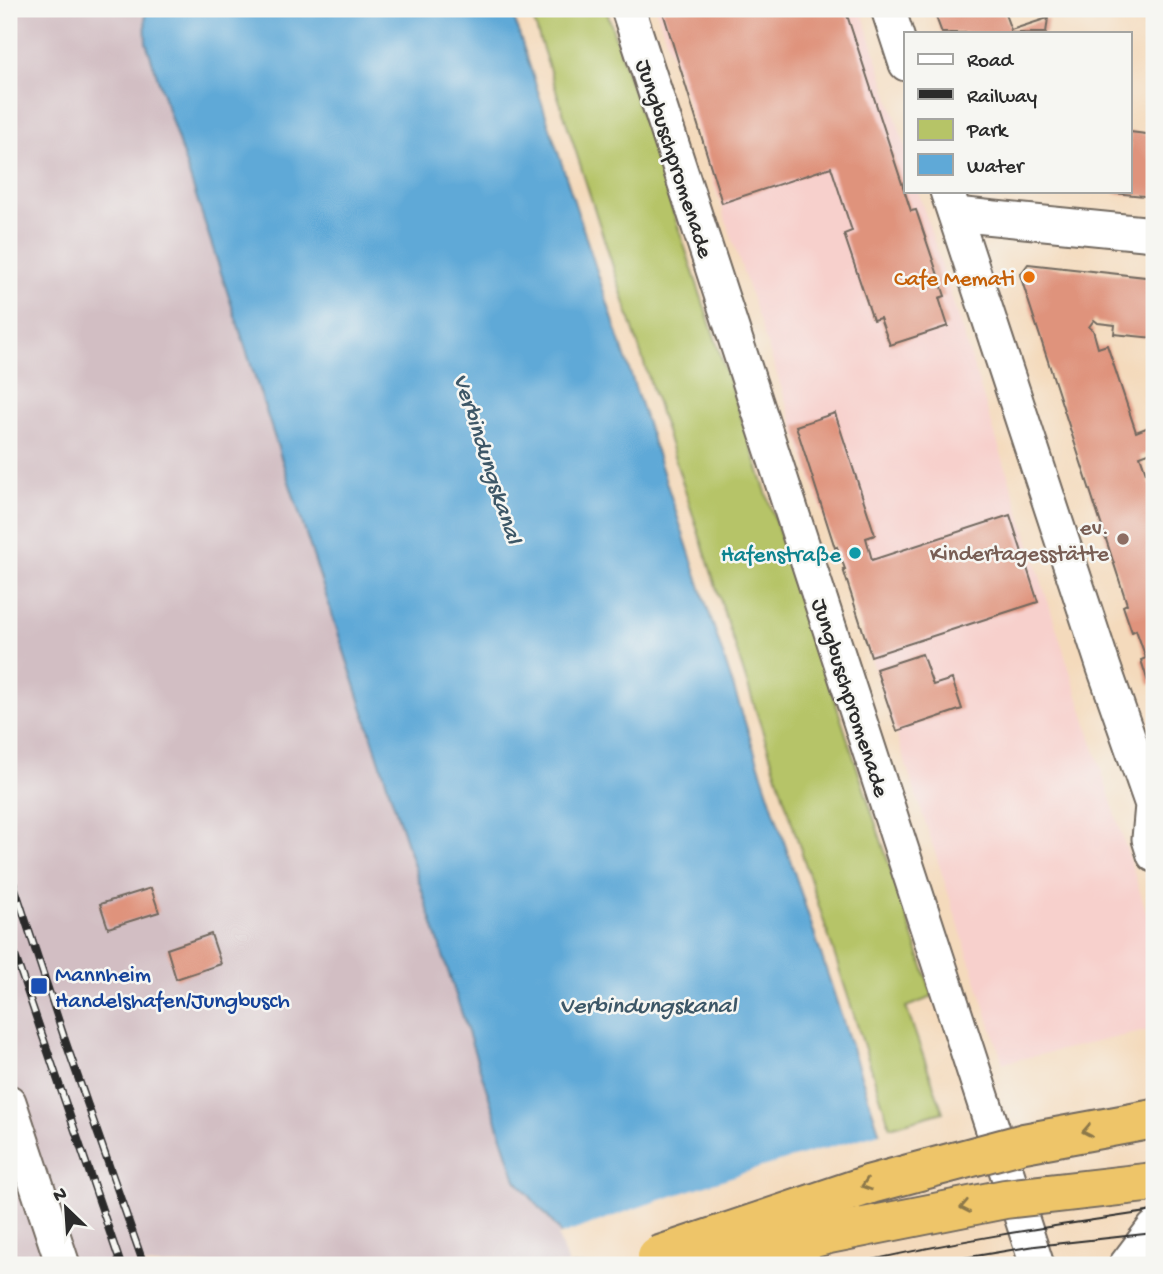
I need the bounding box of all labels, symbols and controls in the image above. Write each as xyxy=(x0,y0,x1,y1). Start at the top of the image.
legend xyxy=(904,32,1132,192)
text: Road xyxy=(967,50,1015,75)
street label: Jungbuschpromenade xyxy=(628,56,718,263)
text: Railway xyxy=(967,86,1037,111)
text: Park xyxy=(966,120,1010,145)
text: Water xyxy=(967,156,1025,181)
place label: Cafe Memati xyxy=(894,267,1015,294)
marker: Cafe Memati xyxy=(1021,269,1037,285)
water label: Verbindungskanal xyxy=(445,371,527,549)
place label: ev. Kindertagesstätte xyxy=(930,516,1110,569)
marker: ev. Kindertagesstätte xyxy=(1115,531,1131,547)
place label: Hafenstraße xyxy=(721,543,842,570)
marker: Hafenstraße xyxy=(847,545,863,561)
street label: Jungbuschpromenade xyxy=(804,595,894,802)
place label: Mannheim Handelshafen/Jungbusch xyxy=(55,963,290,1016)
marker: Mannheim Handelshafen/Jungbusch xyxy=(29,976,49,996)
water label: Verbindungskanal xyxy=(560,993,738,1022)
one-way arrow xyxy=(1081,1123,1093,1138)
north arrow xyxy=(32,1172,102,1242)
one-way arrow xyxy=(861,1177,873,1192)
text: N xyxy=(50,1183,71,1209)
one-way arrow xyxy=(959,1198,971,1213)

